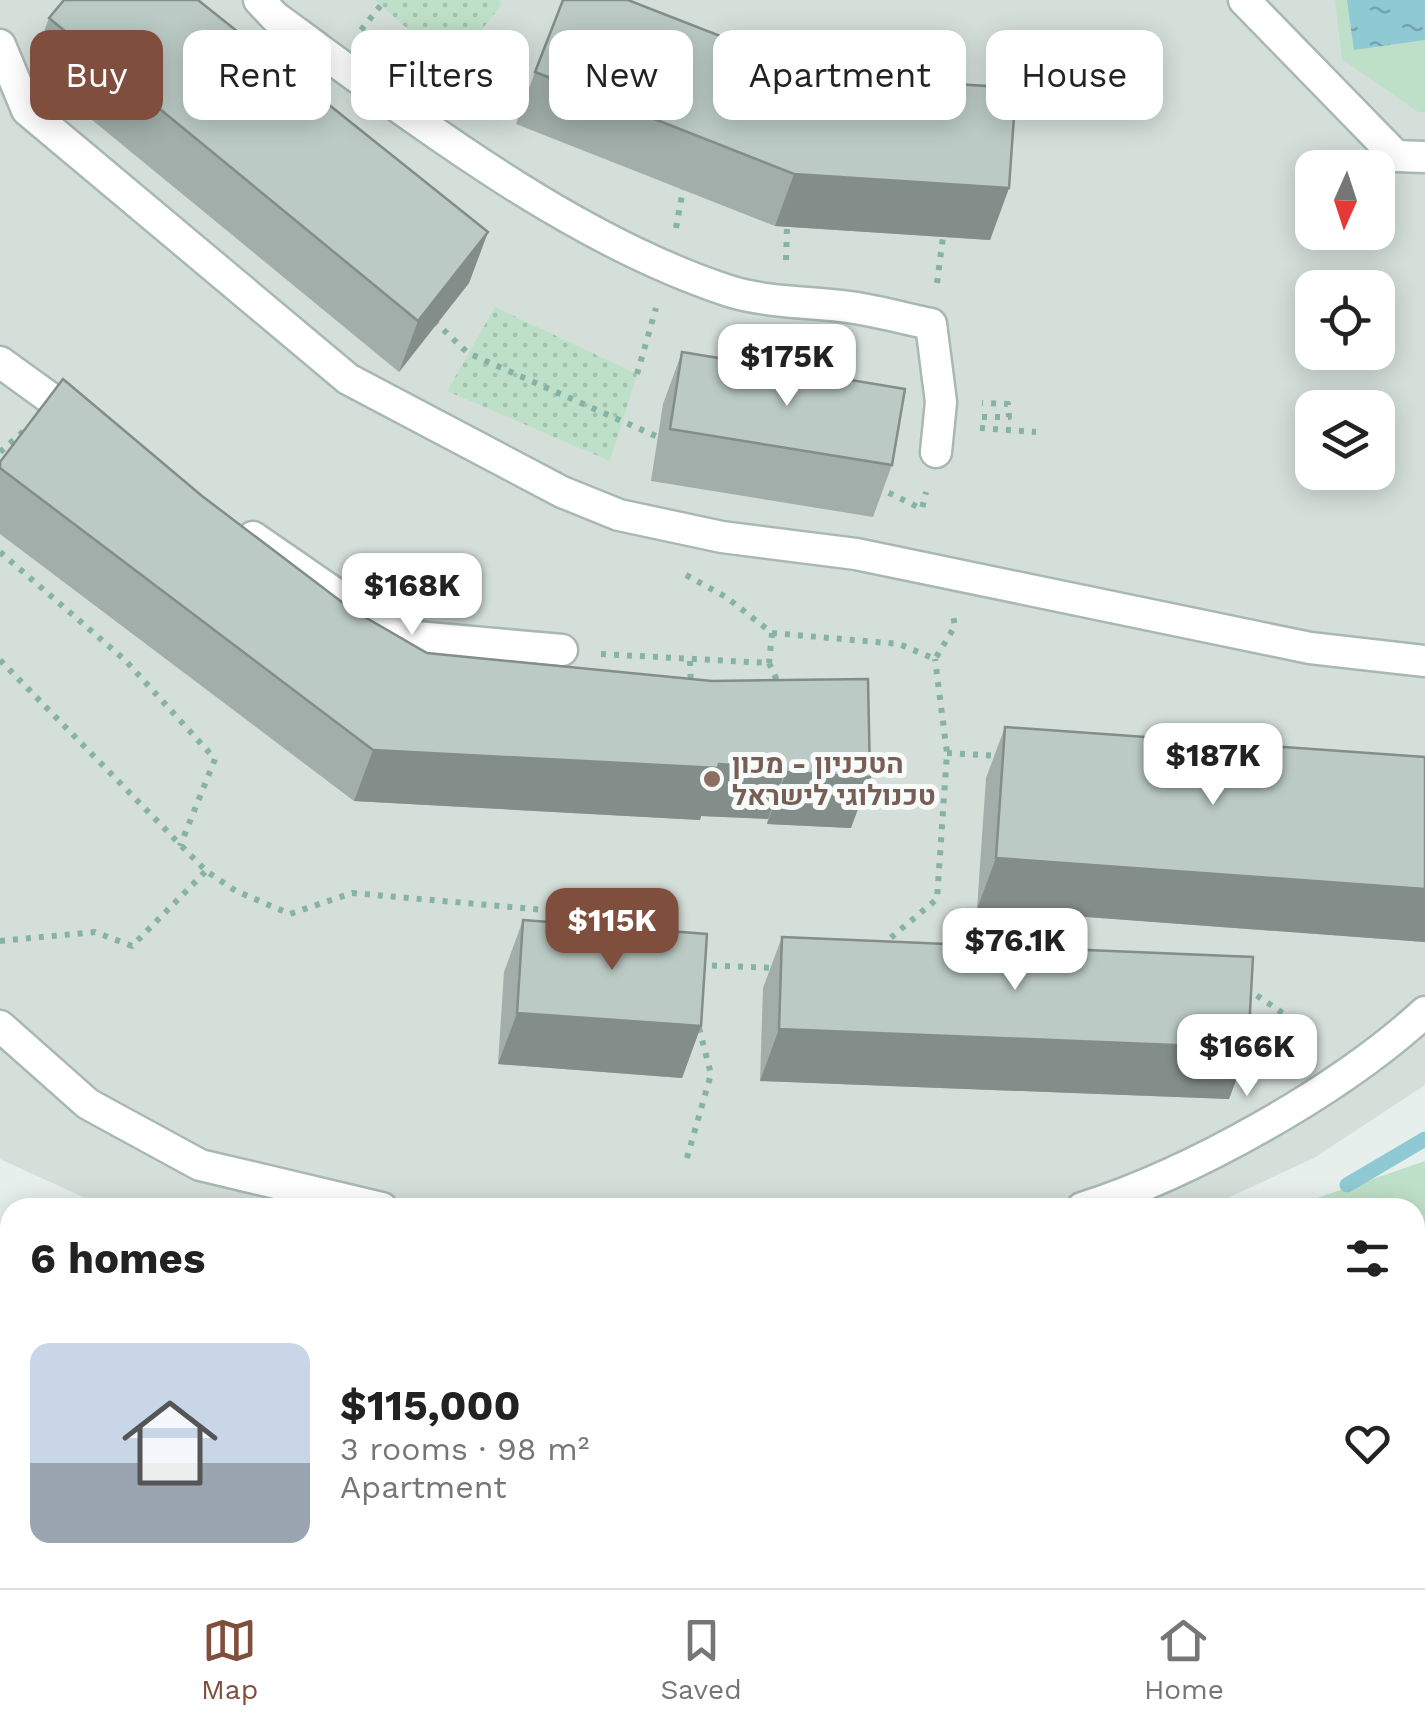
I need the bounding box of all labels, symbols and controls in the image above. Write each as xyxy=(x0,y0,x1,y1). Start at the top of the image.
chip: Buy xyxy=(30,30,163,120)
chip: Rent xyxy=(183,30,331,120)
chip: Filters xyxy=(351,30,529,120)
chip: New xyxy=(549,30,693,120)
chip: Apartment xyxy=(713,30,966,120)
chip: House xyxy=(986,30,1163,120)
north arrow xyxy=(1295,150,1395,250)
map controls xyxy=(1295,150,1395,490)
button: locate xyxy=(1295,270,1395,370)
pin: $175K xyxy=(717,324,857,409)
text: $175K xyxy=(740,337,834,375)
button: layers xyxy=(1295,390,1395,490)
pin: $168K xyxy=(342,553,482,638)
text: $168K xyxy=(364,566,460,604)
pin: $187K xyxy=(1143,723,1283,808)
text: $187K xyxy=(1166,736,1260,774)
place label: הטכניון - מכון טכנולוגי לישראל xyxy=(732,747,936,812)
marker: הטכניון - מכון טכנולוגי לישראל xyxy=(701,768,723,790)
pin: $115K xyxy=(542,888,682,973)
text: $115K xyxy=(568,901,656,939)
pin: $76.1K xyxy=(934,908,1096,993)
text: $76.1K xyxy=(965,921,1065,959)
pin: $166K xyxy=(1177,1014,1317,1099)
text: $166K xyxy=(1199,1027,1295,1065)
icon: filters xyxy=(1340,1231,1395,1286)
text: 6 homes xyxy=(30,1234,205,1283)
text: $115,000 xyxy=(340,1381,521,1430)
icon: home xyxy=(110,1383,230,1503)
icon: heart xyxy=(1340,1416,1395,1471)
text: 3 rooms · 98 m² xyxy=(340,1430,589,1468)
text: Apartment xyxy=(340,1468,507,1506)
tab: Map xyxy=(201,1613,258,1706)
tab: Saved xyxy=(660,1613,742,1706)
tab: Home xyxy=(1144,1613,1224,1706)

